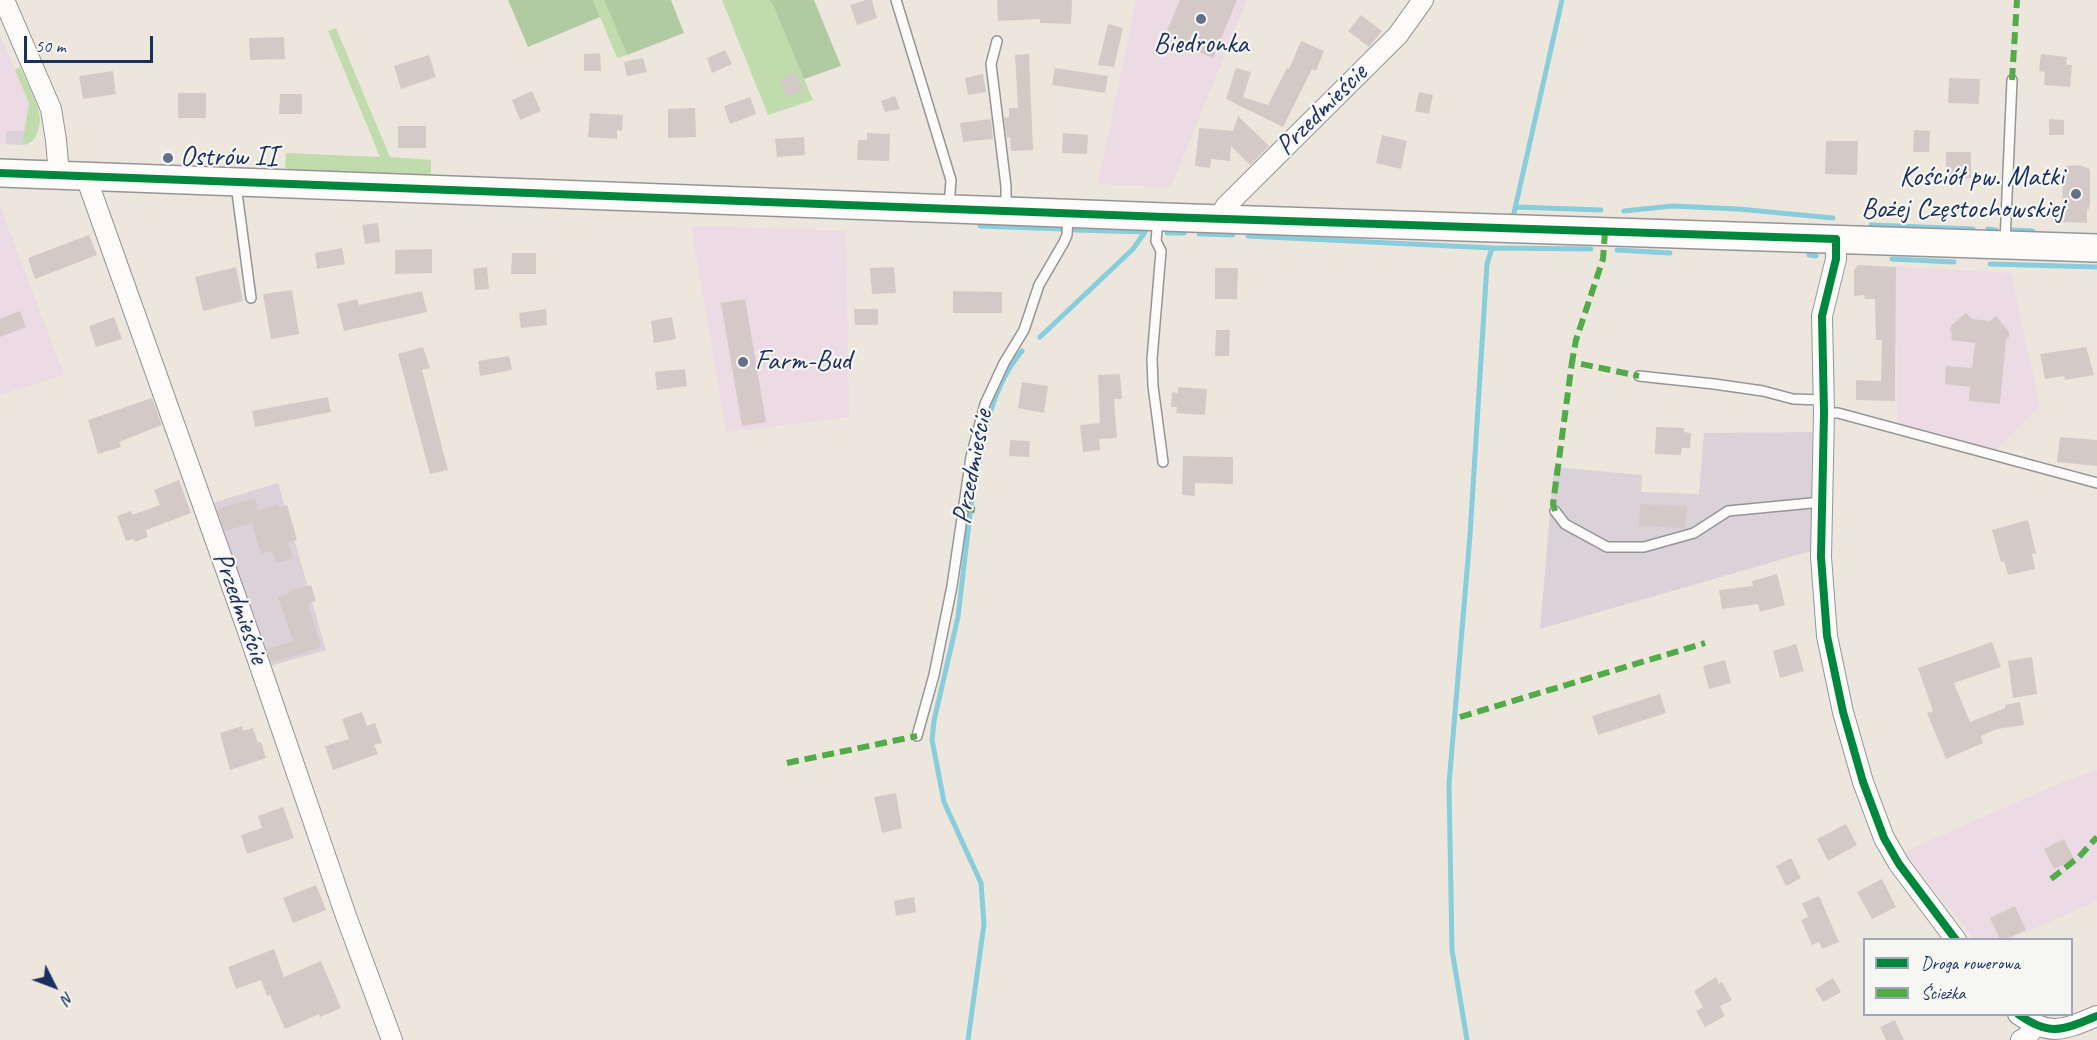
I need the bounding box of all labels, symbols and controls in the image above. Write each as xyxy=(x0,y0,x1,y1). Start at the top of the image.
marker: Biedronka xyxy=(1194,12,1208,26)
scale bar xyxy=(27,24,156,62)
place label: Biedronka xyxy=(1153,28,1249,62)
text: 50 m xyxy=(35,35,66,57)
street label: Przedmieście xyxy=(1269,57,1375,163)
place label: Ostrów II xyxy=(180,141,277,175)
marker: Ostrów II xyxy=(161,151,175,165)
place label: Kościół pw. Matki Bożej Częstochowskiej xyxy=(1861,161,2064,227)
marker: Kościół pw. Matki Bożej Częstochowskiej xyxy=(2069,187,2083,201)
place label: Farm-Bud xyxy=(755,345,851,379)
marker: Farm-Bud xyxy=(736,355,750,369)
street label: Przedmieście xyxy=(945,407,1001,527)
street label: Przedmieście xyxy=(204,548,276,668)
legend xyxy=(1863,938,2073,1016)
text: Droga rowerowa xyxy=(1921,952,2020,974)
north arrow xyxy=(24,956,84,1016)
text: Ścieżka xyxy=(1921,982,1965,1004)
text: N xyxy=(57,988,78,1008)

